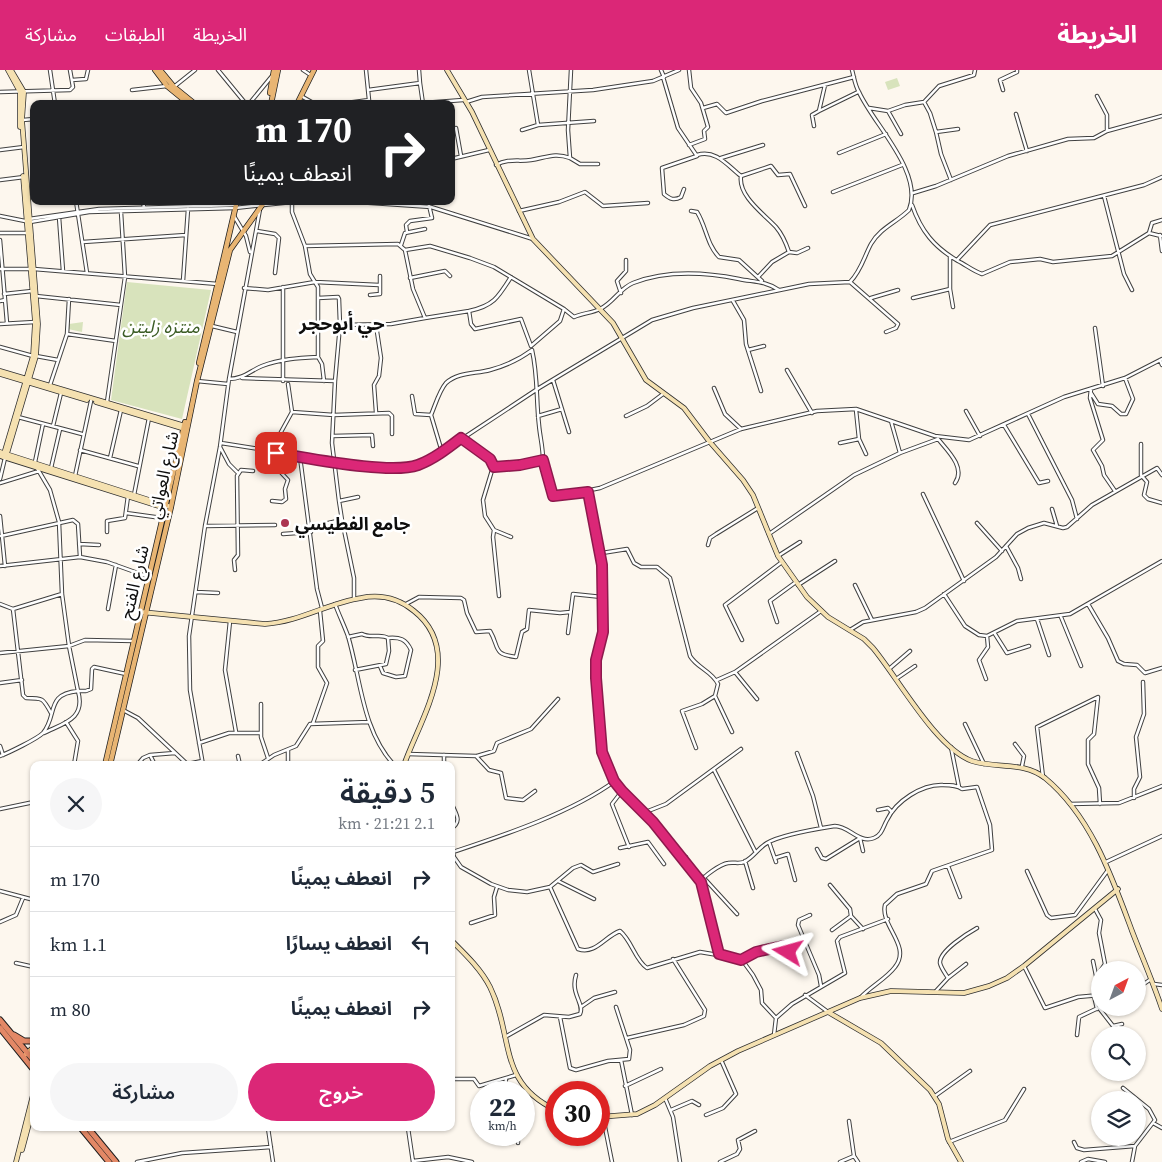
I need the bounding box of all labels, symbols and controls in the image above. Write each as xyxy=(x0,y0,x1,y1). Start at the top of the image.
text: الخريطة xyxy=(1057,18,1137,51)
text: مشاركة xyxy=(25,22,77,47)
text: الطبقات xyxy=(105,22,165,47)
text: الخريطة xyxy=(193,22,247,47)
text: 170 m xyxy=(256,106,352,154)
icon: right xyxy=(370,120,435,185)
text: انعطف يمينًا xyxy=(243,158,352,188)
district label: حي أبوحجر xyxy=(298,310,385,338)
park label: منتزه زليتن xyxy=(122,314,200,339)
street label: شارع العواتي xyxy=(142,429,186,522)
pin xyxy=(255,432,297,474)
icon: arrive xyxy=(262,439,290,467)
place label: جامع الفطيسي xyxy=(295,511,410,538)
marker: جامع الفطيسي xyxy=(279,517,291,529)
street label: شارع الفتح xyxy=(113,542,157,622)
text: 5 دقيقة xyxy=(340,772,435,813)
button: close xyxy=(50,778,102,830)
text: 2.1 km · 21:21 xyxy=(338,812,435,834)
text: انعطف يمينًا xyxy=(291,865,392,891)
icon: right xyxy=(407,865,435,893)
text: 170 m xyxy=(50,866,100,892)
position arrow xyxy=(761,925,813,977)
text: انعطف يسارًا xyxy=(286,930,392,956)
icon: left xyxy=(407,930,435,958)
text: 1.1 km xyxy=(50,931,107,957)
north arrow xyxy=(1091,961,1146,1016)
map controls xyxy=(1091,961,1146,1146)
text: انعطف يمينًا xyxy=(291,995,392,1021)
icon: right xyxy=(407,995,435,1023)
text: 80 m xyxy=(50,996,91,1022)
button: search xyxy=(1091,1026,1146,1081)
button: مشاركة xyxy=(50,1063,238,1121)
button: خروج xyxy=(248,1063,435,1121)
speed limit sign: 30 xyxy=(545,1081,610,1146)
text: 22 xyxy=(489,1090,516,1124)
button: layers xyxy=(1091,1091,1146,1146)
text: km/h xyxy=(488,1118,517,1134)

